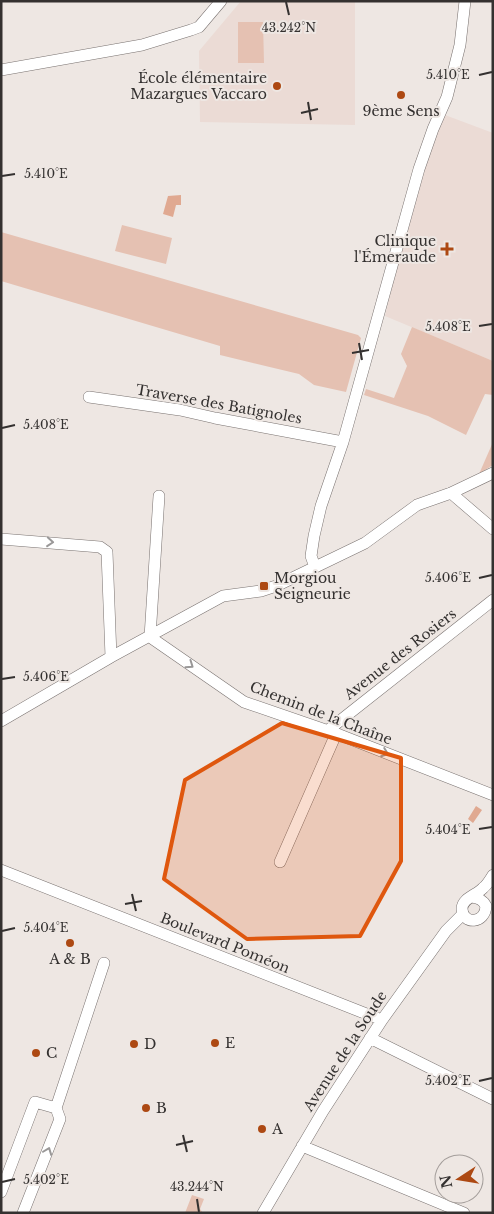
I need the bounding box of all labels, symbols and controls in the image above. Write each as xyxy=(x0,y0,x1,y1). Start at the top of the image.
text: 43.242°N xyxy=(262,20,316,35)
text: 5.410°E xyxy=(426,67,470,82)
place label: École élémentaire Mazargues Vaccaro xyxy=(130,69,267,103)
marker: École élémentaire Mazargues Vaccaro xyxy=(271,80,283,92)
marker: 9ème Sens xyxy=(395,89,407,101)
place label: 9ème Sens xyxy=(362,102,440,120)
text: 5.410°E xyxy=(24,166,68,181)
place label: Clinique l'Émeraude xyxy=(354,232,436,266)
marker: Clinique l'Émeraude xyxy=(440,242,454,256)
text: 5.408°E xyxy=(425,319,471,334)
street label: Traverse des Batignoles xyxy=(135,381,303,427)
text: 5.408°E xyxy=(23,417,69,432)
one-way arrow xyxy=(46,537,54,548)
place label: Morgiou Seigneurie xyxy=(274,569,351,603)
text: 5.406°E xyxy=(425,570,471,585)
marker: Morgiou Seigneurie xyxy=(258,580,270,592)
street label: Avenue des Rosiers xyxy=(340,605,460,704)
one-way arrow xyxy=(184,659,193,668)
text: 5.406°E xyxy=(23,669,69,684)
street label: Chemin de la Chaîne xyxy=(247,678,395,748)
one-way arrow xyxy=(380,747,389,757)
text: 5.404°E xyxy=(425,822,471,837)
street label: Boulevard Poméon xyxy=(158,909,293,977)
text: 5.404°E xyxy=(23,920,69,935)
marker: A & B xyxy=(64,937,76,949)
place label: A & B xyxy=(48,950,91,968)
street label: Avenue de la Soude xyxy=(299,987,391,1115)
place label: E xyxy=(225,1034,235,1052)
place label: D xyxy=(144,1035,156,1053)
marker: E xyxy=(209,1037,221,1049)
marker: D xyxy=(128,1038,140,1050)
place label: C xyxy=(46,1044,57,1062)
marker: C xyxy=(30,1047,42,1059)
text: 5.402°E xyxy=(425,1073,471,1088)
place label: B xyxy=(156,1099,167,1117)
marker: B xyxy=(140,1102,152,1114)
place label: A xyxy=(271,1120,283,1138)
marker: A xyxy=(256,1123,268,1135)
one-way arrow xyxy=(42,1147,52,1156)
north arrow xyxy=(434,1154,484,1204)
text: 5.402°E xyxy=(23,1172,69,1187)
text: N xyxy=(436,1173,456,1190)
text: 43.244°N xyxy=(170,1179,224,1194)

